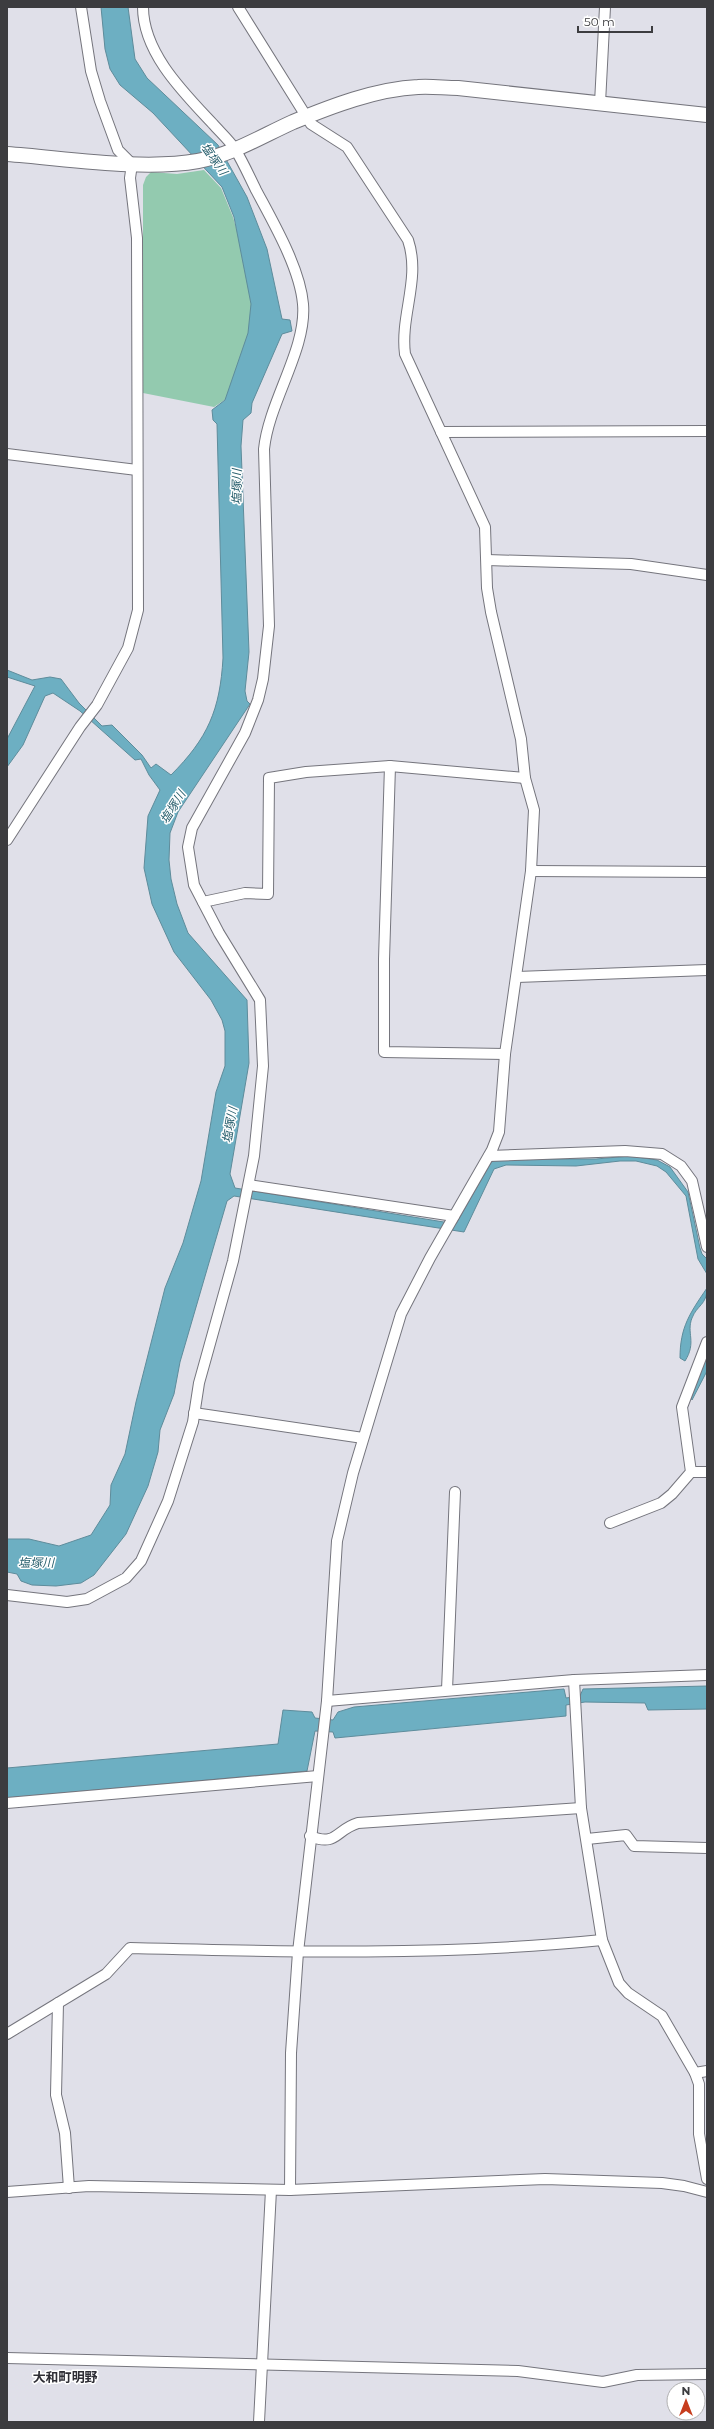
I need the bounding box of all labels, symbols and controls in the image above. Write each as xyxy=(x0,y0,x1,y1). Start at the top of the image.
scale bar xyxy=(578,8,652,34)
text: 50 m xyxy=(584,14,615,29)
water label: 塩塚川 xyxy=(198,140,232,179)
water label: 塩塚川 xyxy=(229,467,244,505)
water label: 塩塚川 xyxy=(157,786,190,826)
water label: 塩塚川 xyxy=(219,1104,240,1144)
water label: 塩塚川 xyxy=(18,1555,56,1570)
district label: 大和町明野 xyxy=(32,2369,98,2385)
north arrow xyxy=(666,2381,706,2421)
text: N xyxy=(682,2384,690,2398)

